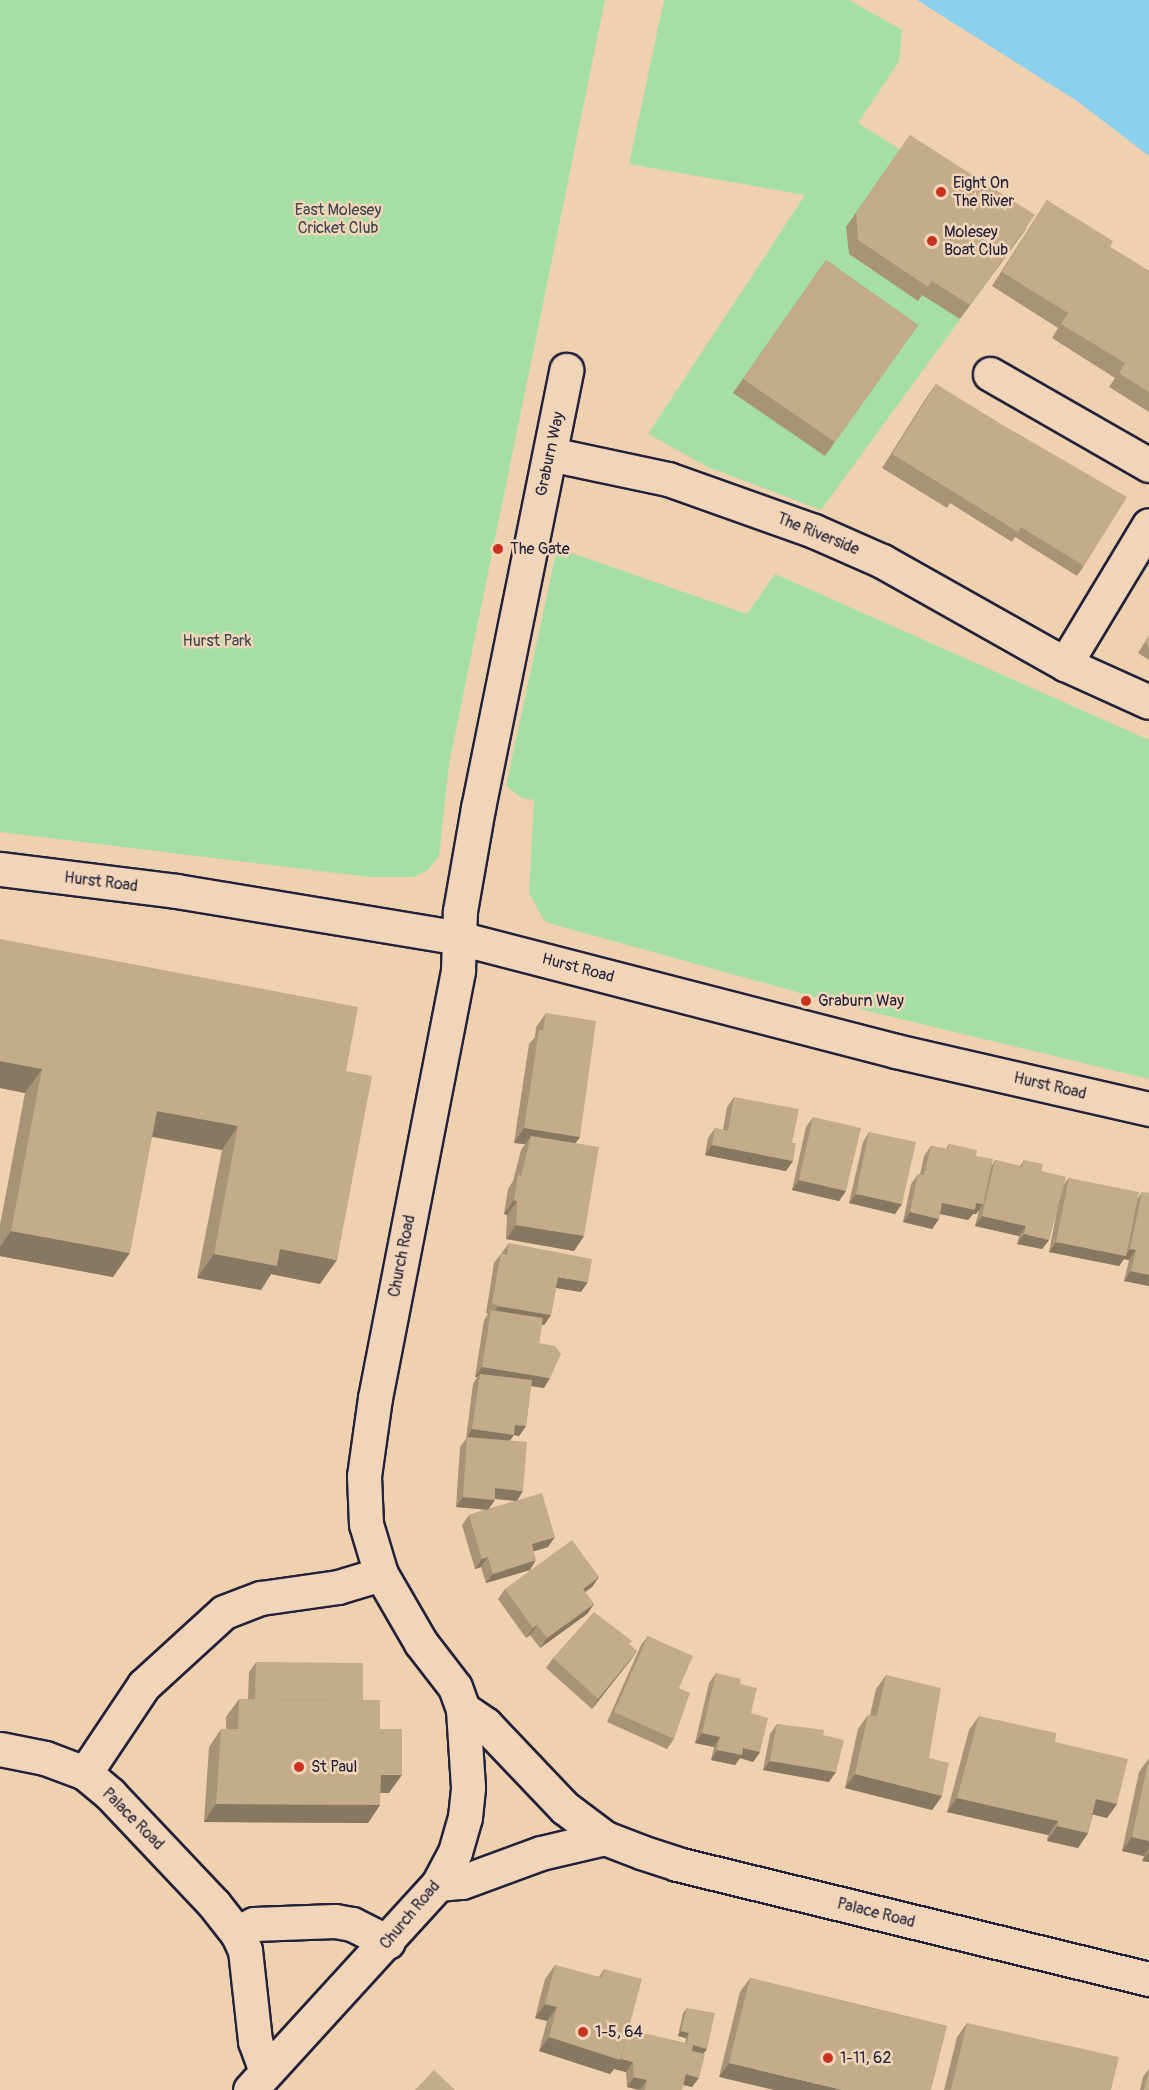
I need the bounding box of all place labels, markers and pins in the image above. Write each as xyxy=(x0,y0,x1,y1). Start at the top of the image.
place label: Eight On The River xyxy=(953,173,1014,211)
marker: Eight On The River xyxy=(934,185,948,199)
place label: Molesey Boat Club xyxy=(944,222,1008,260)
marker: Molesey Boat Club xyxy=(925,234,939,248)
place label: The Gate xyxy=(510,539,570,559)
marker: The Gate xyxy=(491,542,505,556)
place label: Graburn Way xyxy=(818,991,904,1011)
marker: Graburn Way xyxy=(799,994,813,1008)
place label: St Paul xyxy=(311,1757,357,1777)
marker: St Paul xyxy=(292,1760,306,1774)
place label: 1-5, 64 xyxy=(595,2022,643,2042)
marker: 1-5, 64 xyxy=(576,2025,590,2039)
place label: 1-11, 62 xyxy=(840,2048,891,2068)
marker: 1-11, 62 xyxy=(821,2051,835,2065)

